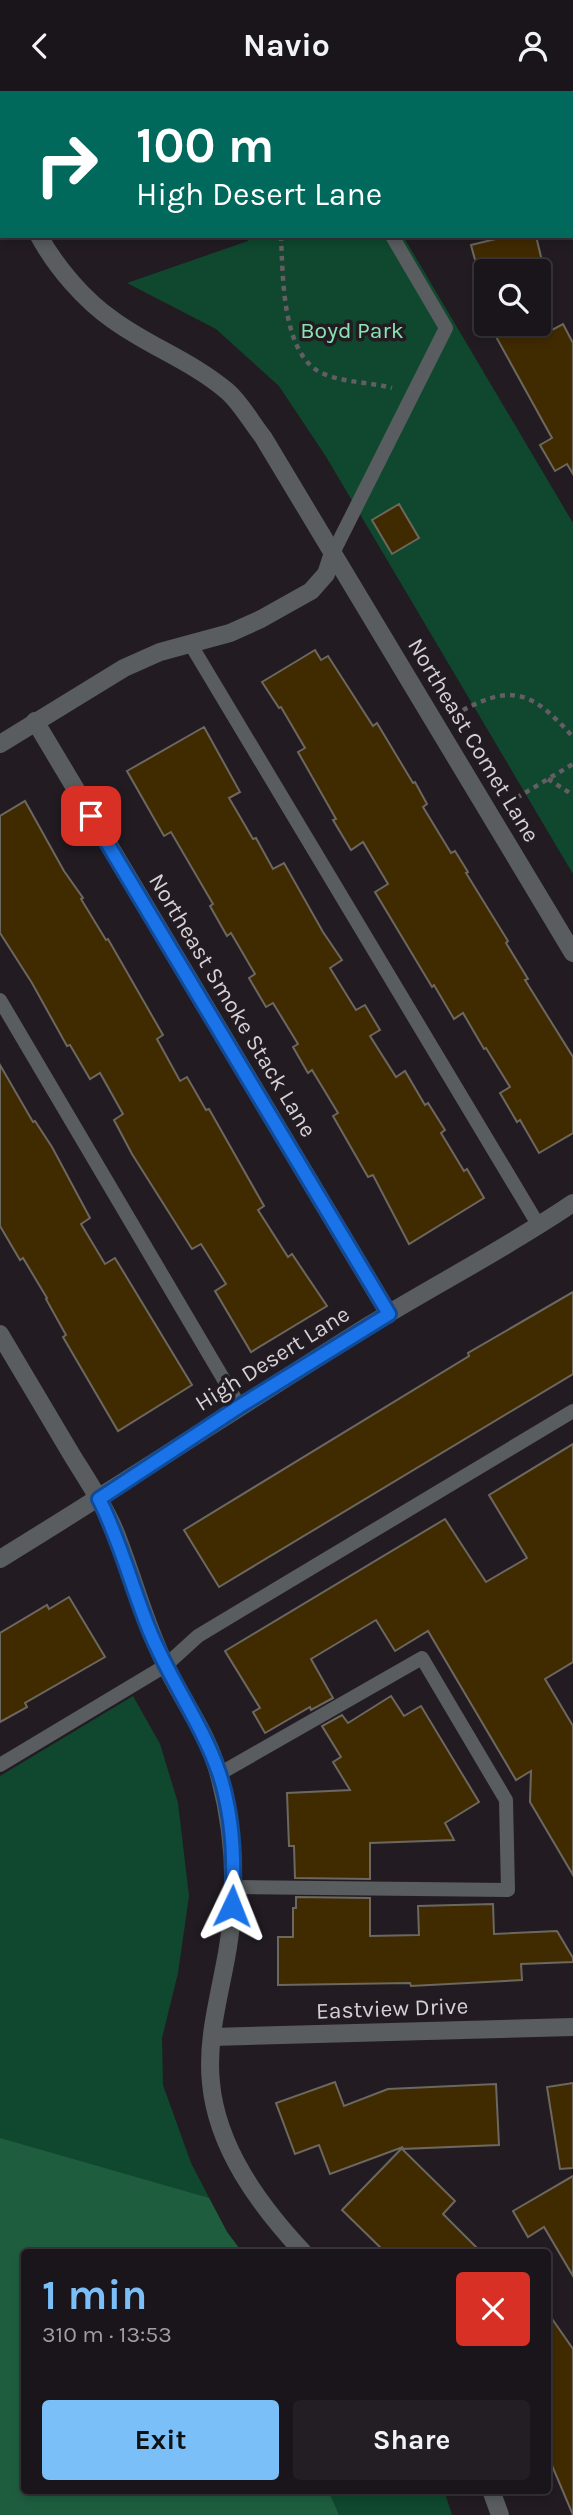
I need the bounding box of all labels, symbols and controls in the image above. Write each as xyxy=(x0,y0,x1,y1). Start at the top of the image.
icon: back xyxy=(21,27,59,65)
text: Navio xyxy=(243,27,330,64)
icon: person xyxy=(514,27,552,65)
text: 100 m xyxy=(136,117,274,174)
icon: right xyxy=(21,119,112,210)
text: High Desert Lane xyxy=(136,176,382,213)
map controls xyxy=(474,259,551,336)
button: search xyxy=(474,259,551,336)
park label: Boyd Park xyxy=(300,317,404,344)
street label: Northeast Comet Lane xyxy=(402,633,545,847)
pin xyxy=(61,786,121,846)
icon: arrive xyxy=(72,797,110,835)
street label: Northeast Smoke Stack Lane xyxy=(143,869,322,1142)
street label: High Desert Lane xyxy=(190,1300,354,1417)
position arrow xyxy=(195,1869,269,1943)
street label: Eastview Drive xyxy=(315,1992,469,2025)
text: 1 min xyxy=(42,2270,147,2320)
button: close xyxy=(456,2272,530,2346)
text: 310 m · 13:53 xyxy=(42,2321,172,2348)
button: Exit xyxy=(42,2400,279,2480)
button: Share xyxy=(293,2400,530,2480)

